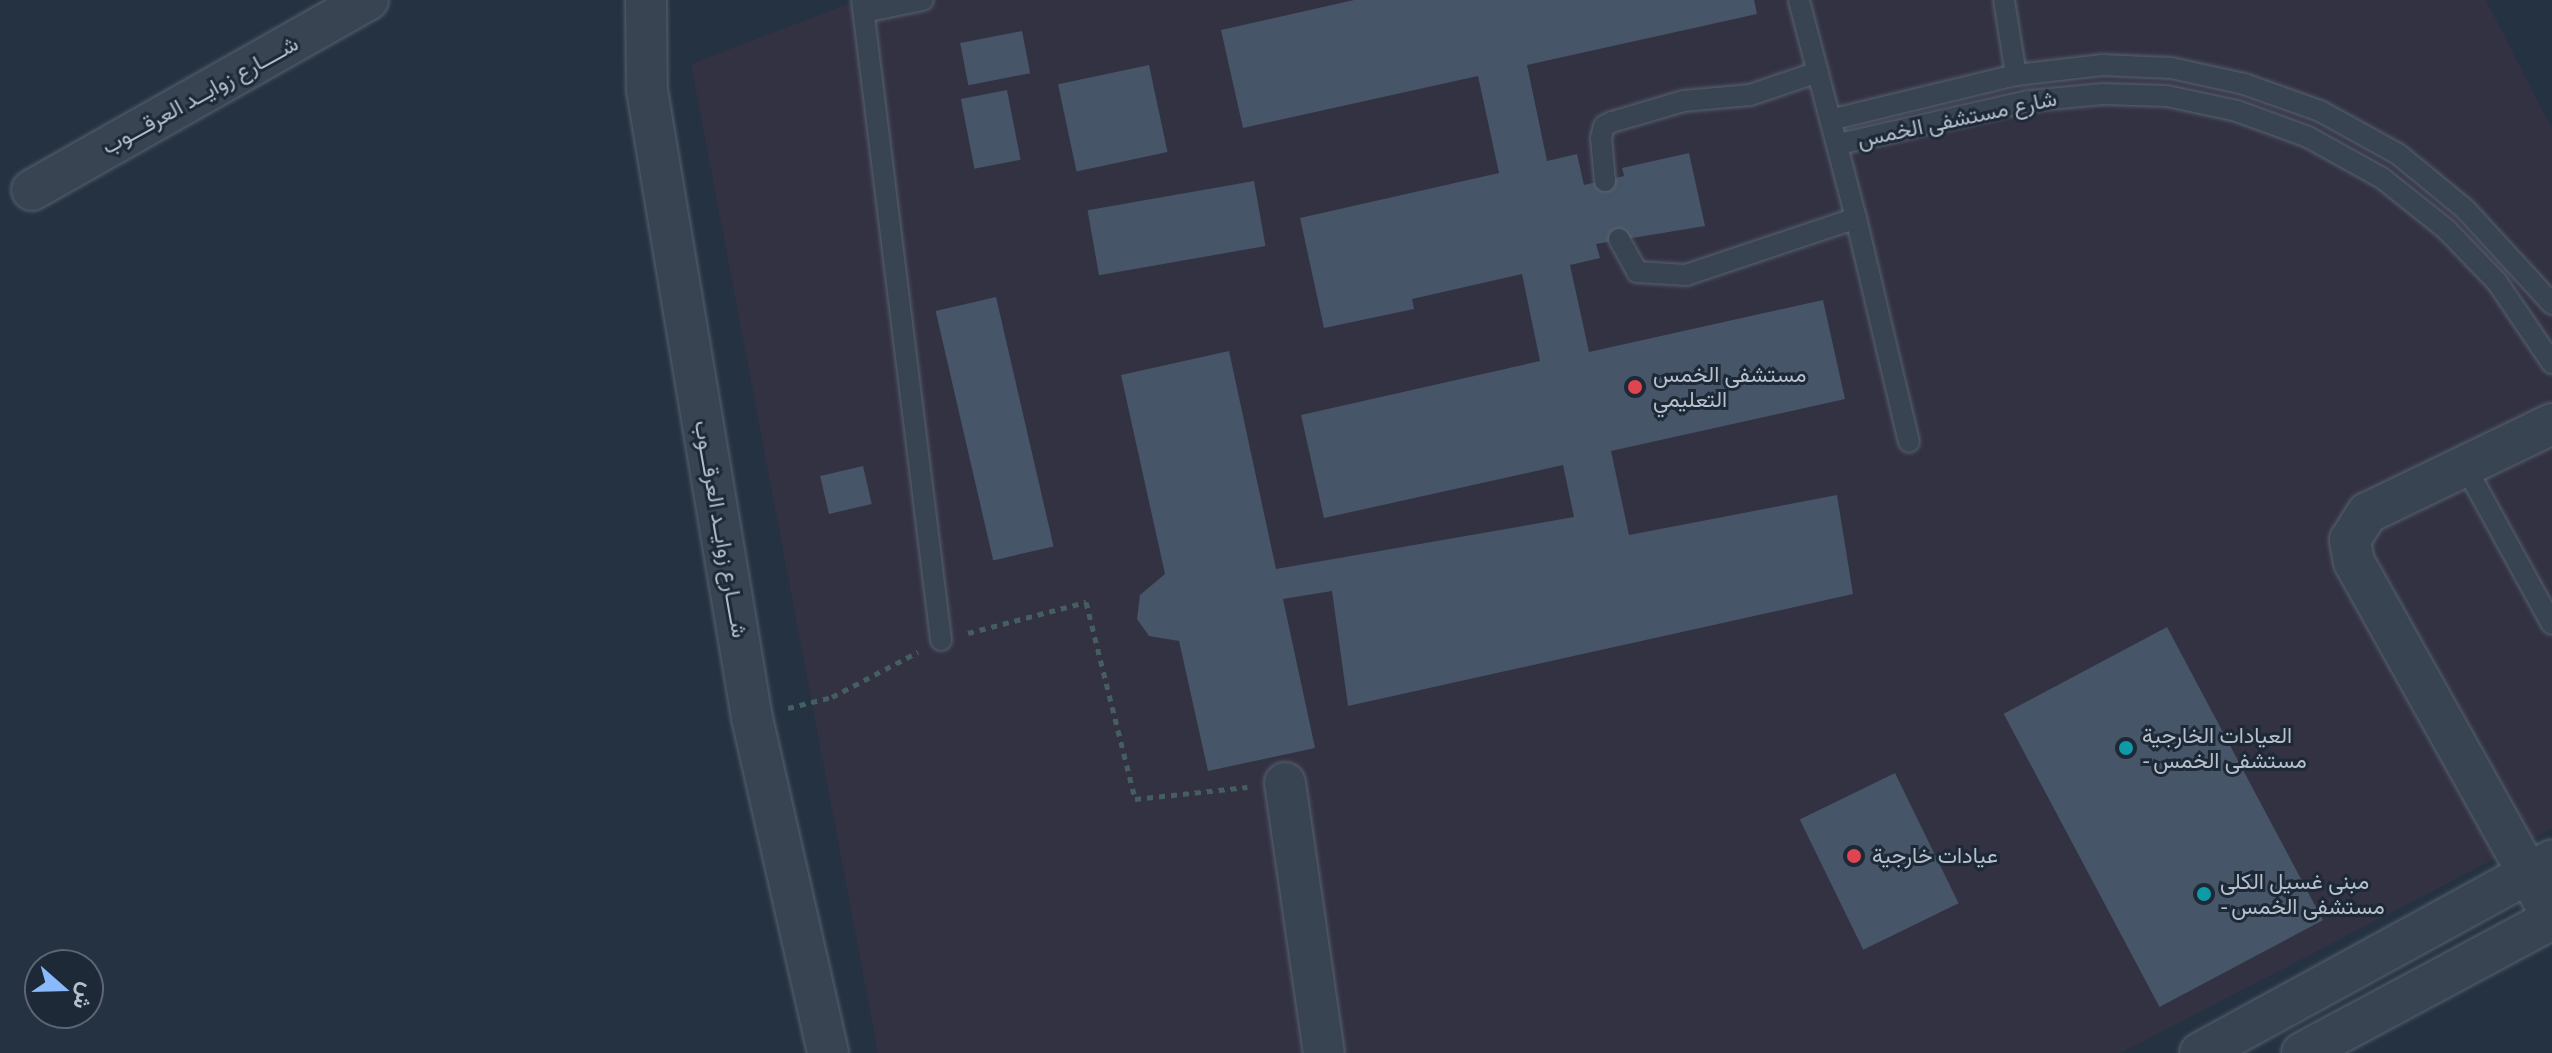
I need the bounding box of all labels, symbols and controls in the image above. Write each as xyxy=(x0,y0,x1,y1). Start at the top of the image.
street label: شــــارع زوايــد العرقـــوب xyxy=(97,30,303,160)
street label: شارع مستشفى الخمس xyxy=(1855,85,2059,153)
place label: مستشفى الخمس التعليمي xyxy=(1653,361,1807,412)
marker: مستشفى الخمس التعليمي xyxy=(1624,376,1646,398)
street label: شــــارع زوايــد العرقـــوب xyxy=(689,418,753,640)
place label: العيادات الخارجية - مستشفى الخمس xyxy=(2142,722,2309,774)
marker: العيادات الخارجية - مستشفى الخمس xyxy=(2117,739,2135,757)
place label: عيادات خارجية xyxy=(1872,843,1998,869)
marker: عيادات خارجية xyxy=(1843,845,1865,867)
place label: مبنى غسيل الكلى - مستشفى الخمس xyxy=(2220,868,2387,920)
marker: مبنى غسيل الكلى - مستشفى الخمس xyxy=(2195,885,2213,903)
north arrow xyxy=(24,949,104,1029)
text: ش xyxy=(68,980,101,1013)

